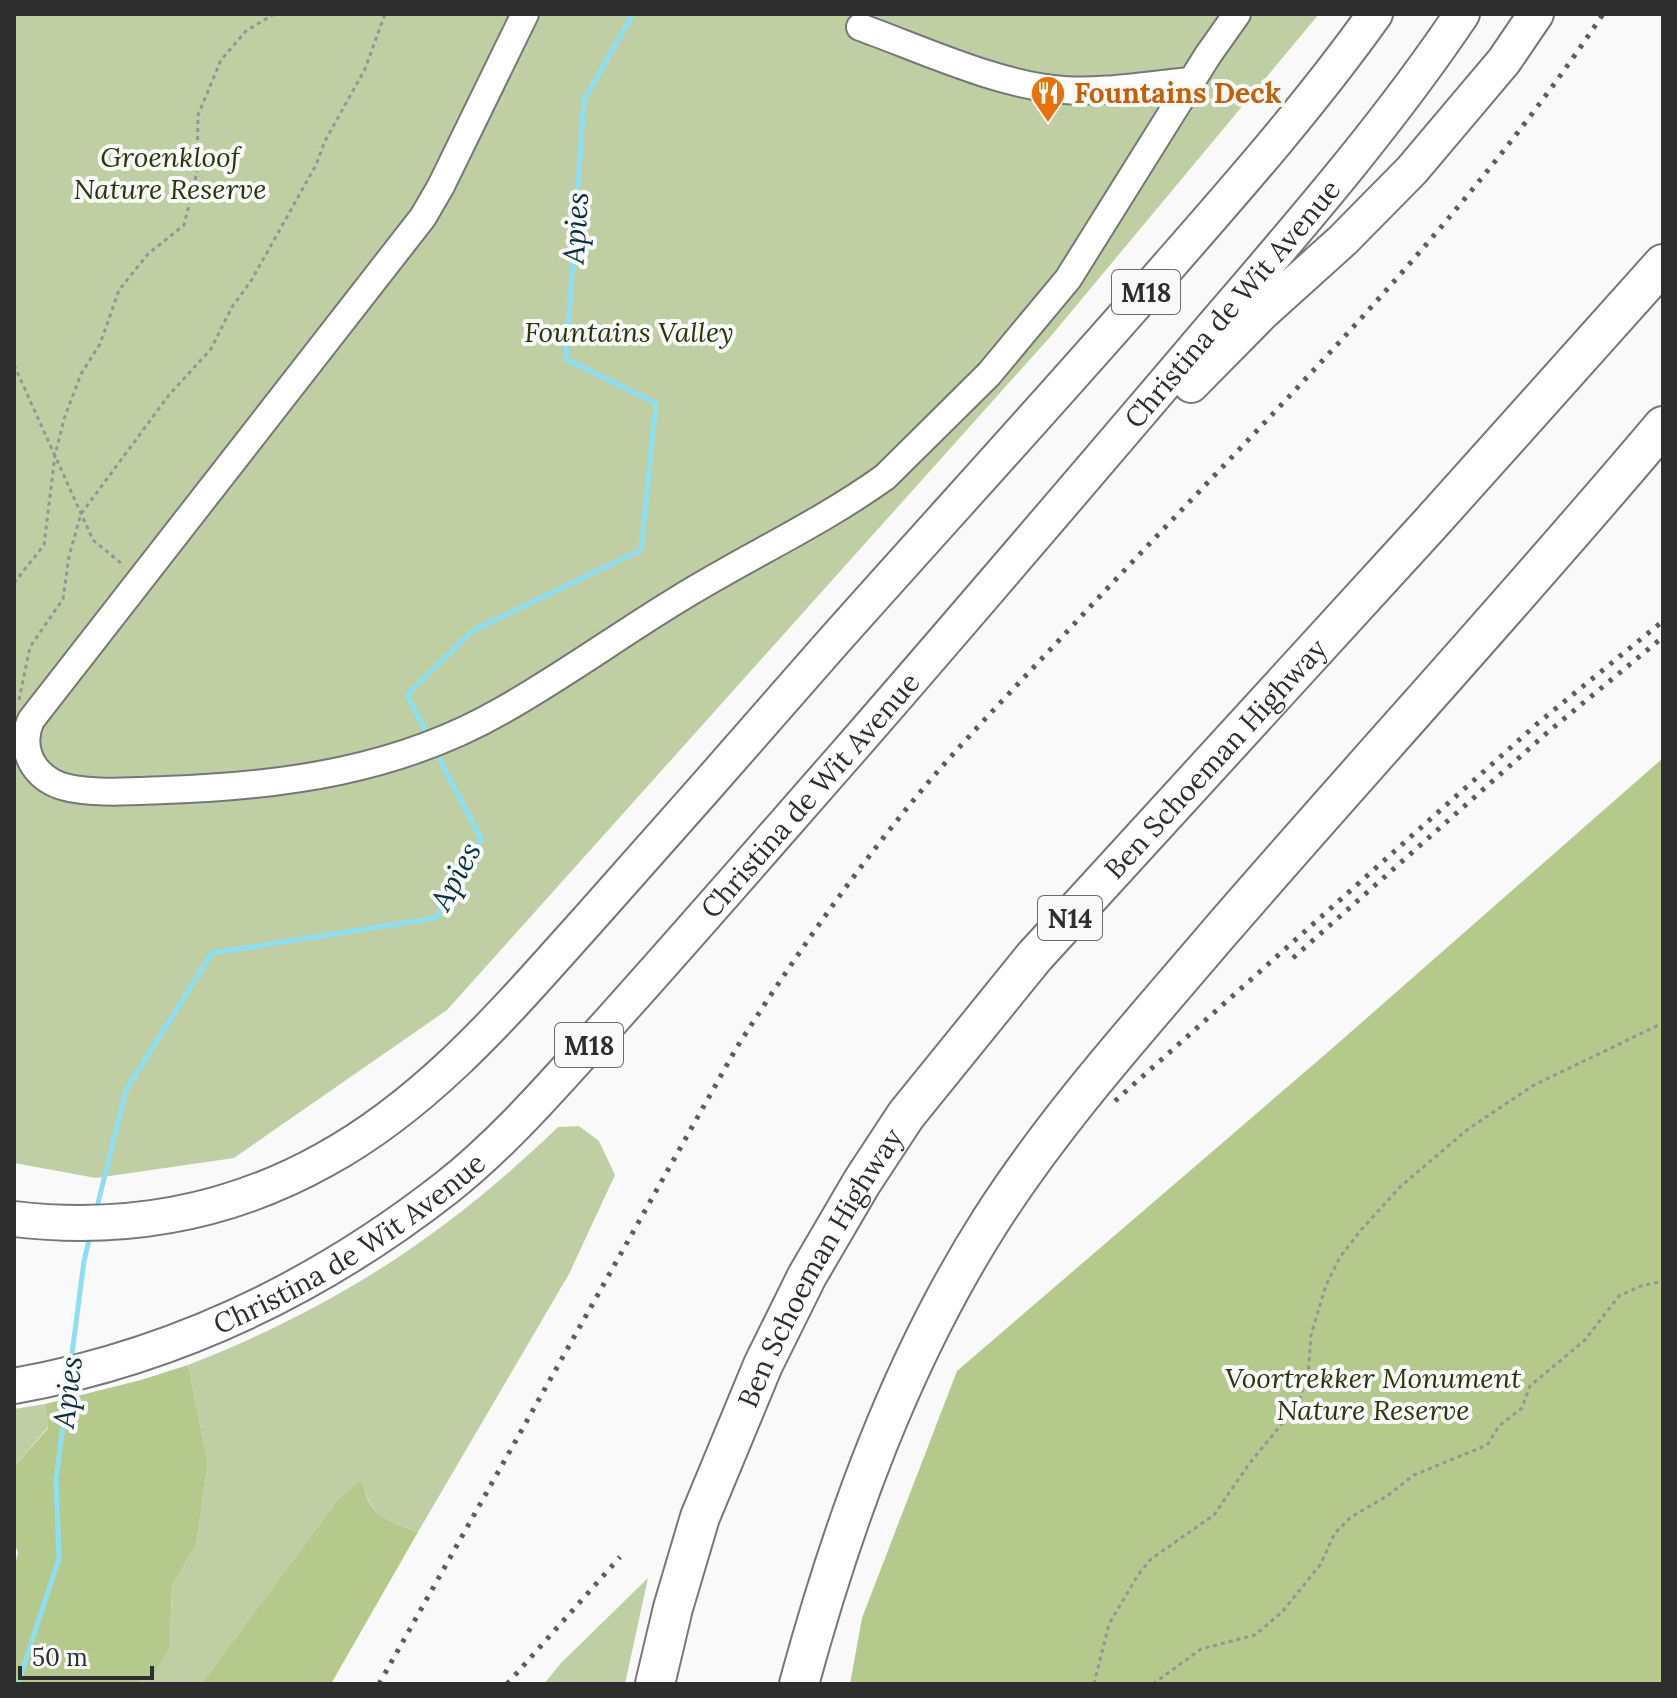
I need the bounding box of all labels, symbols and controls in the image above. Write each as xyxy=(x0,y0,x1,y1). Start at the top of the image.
restaurant icon: Fountains Deck xyxy=(1029,74,1067,124)
place label: Fountains Deck xyxy=(1074,75,1282,111)
park label: Groenkloof Nature Reserve xyxy=(73,139,267,207)
street label: Christina de Wit Avenue xyxy=(1117,172,1348,435)
water label: Apies xyxy=(553,191,596,266)
road number: M18 xyxy=(1112,270,1180,314)
park label: Fountains Valley xyxy=(524,314,734,350)
street label: Ben Schoeman Highway xyxy=(1096,631,1335,886)
street label: Christina de Wit Avenue xyxy=(693,665,927,926)
water label: Apies xyxy=(421,835,489,918)
road number: N14 xyxy=(1038,896,1102,940)
road number: M18 xyxy=(555,1023,623,1067)
street label: Ben Schoeman Highway xyxy=(729,1121,911,1413)
street label: Christina de Wit Avenue xyxy=(208,1145,493,1342)
water label: Apies xyxy=(44,1354,90,1431)
park label: Voortrekker Monument Nature Reserve xyxy=(1225,1360,1522,1428)
scale bar xyxy=(20,1630,152,1680)
text: 50 m xyxy=(32,1642,88,1673)

